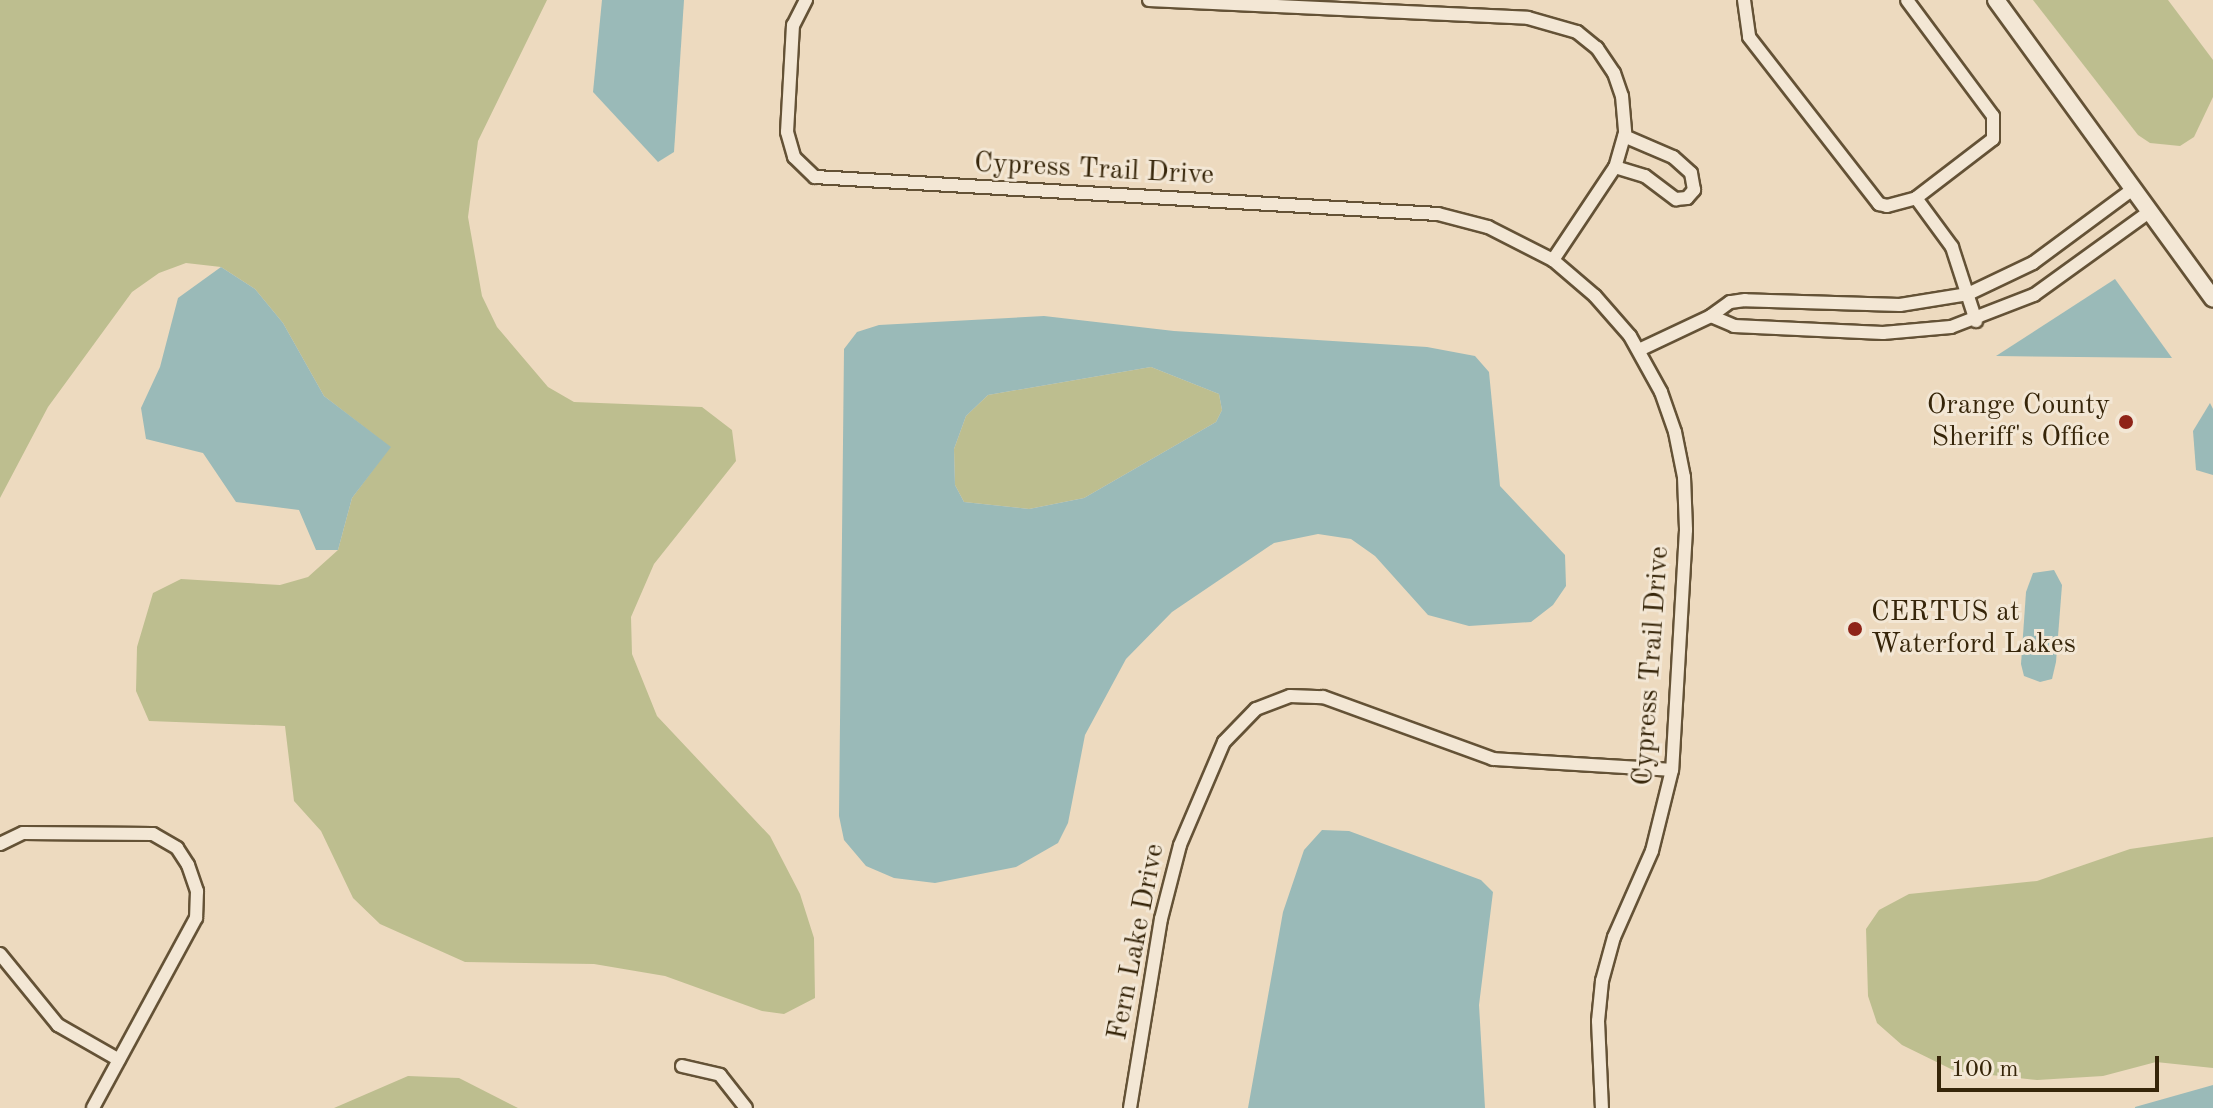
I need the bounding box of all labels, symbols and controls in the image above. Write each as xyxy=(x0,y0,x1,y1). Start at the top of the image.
street label: Cypress Trail Drive xyxy=(973,147,1215,193)
place label: Orange County Sheriff's Office xyxy=(1927,389,2110,455)
marker: Orange County Sheriff's Office xyxy=(2117,413,2135,431)
street label: Cypress Trail Drive xyxy=(1627,545,1677,787)
place label: CERTUS at Waterford Lakes xyxy=(1871,596,2076,662)
marker: CERTUS at Waterford Lakes xyxy=(1846,620,1864,638)
street label: Fern Lake Drive xyxy=(1101,841,1173,1043)
scale bar xyxy=(1941,1040,2163,1090)
text: 100 m xyxy=(1951,1058,2019,1082)

